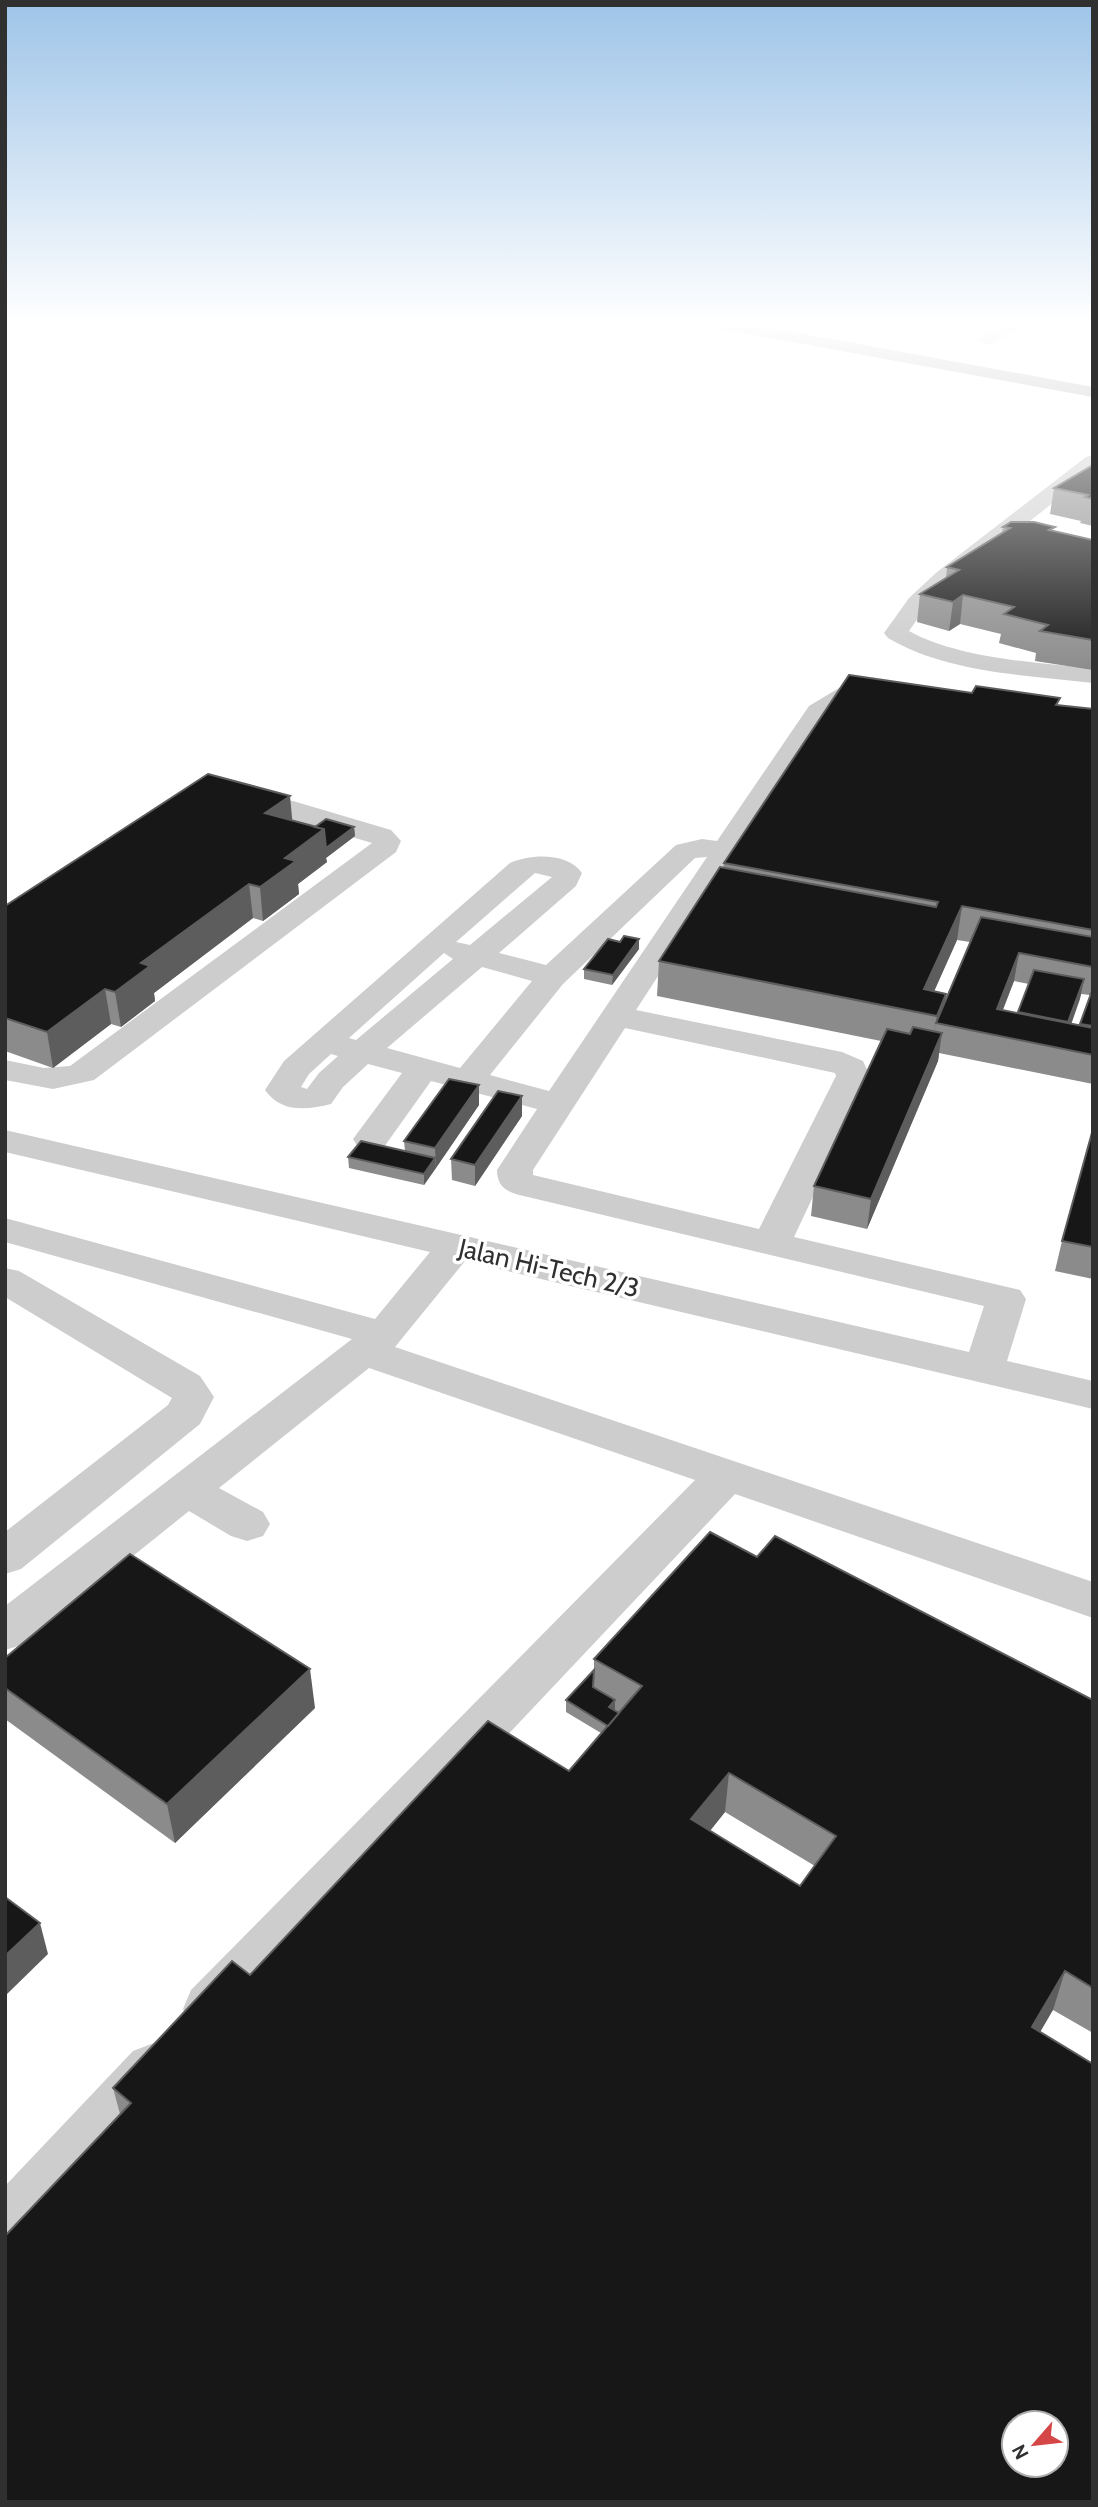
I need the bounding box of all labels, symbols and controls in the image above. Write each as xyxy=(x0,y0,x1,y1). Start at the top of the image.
street label: Jalan Hi-Tech 2/3 xyxy=(455,1231,642,1304)
north arrow xyxy=(1000,2409,1070,2479)
text: N xyxy=(1007,2440,1034,2463)

